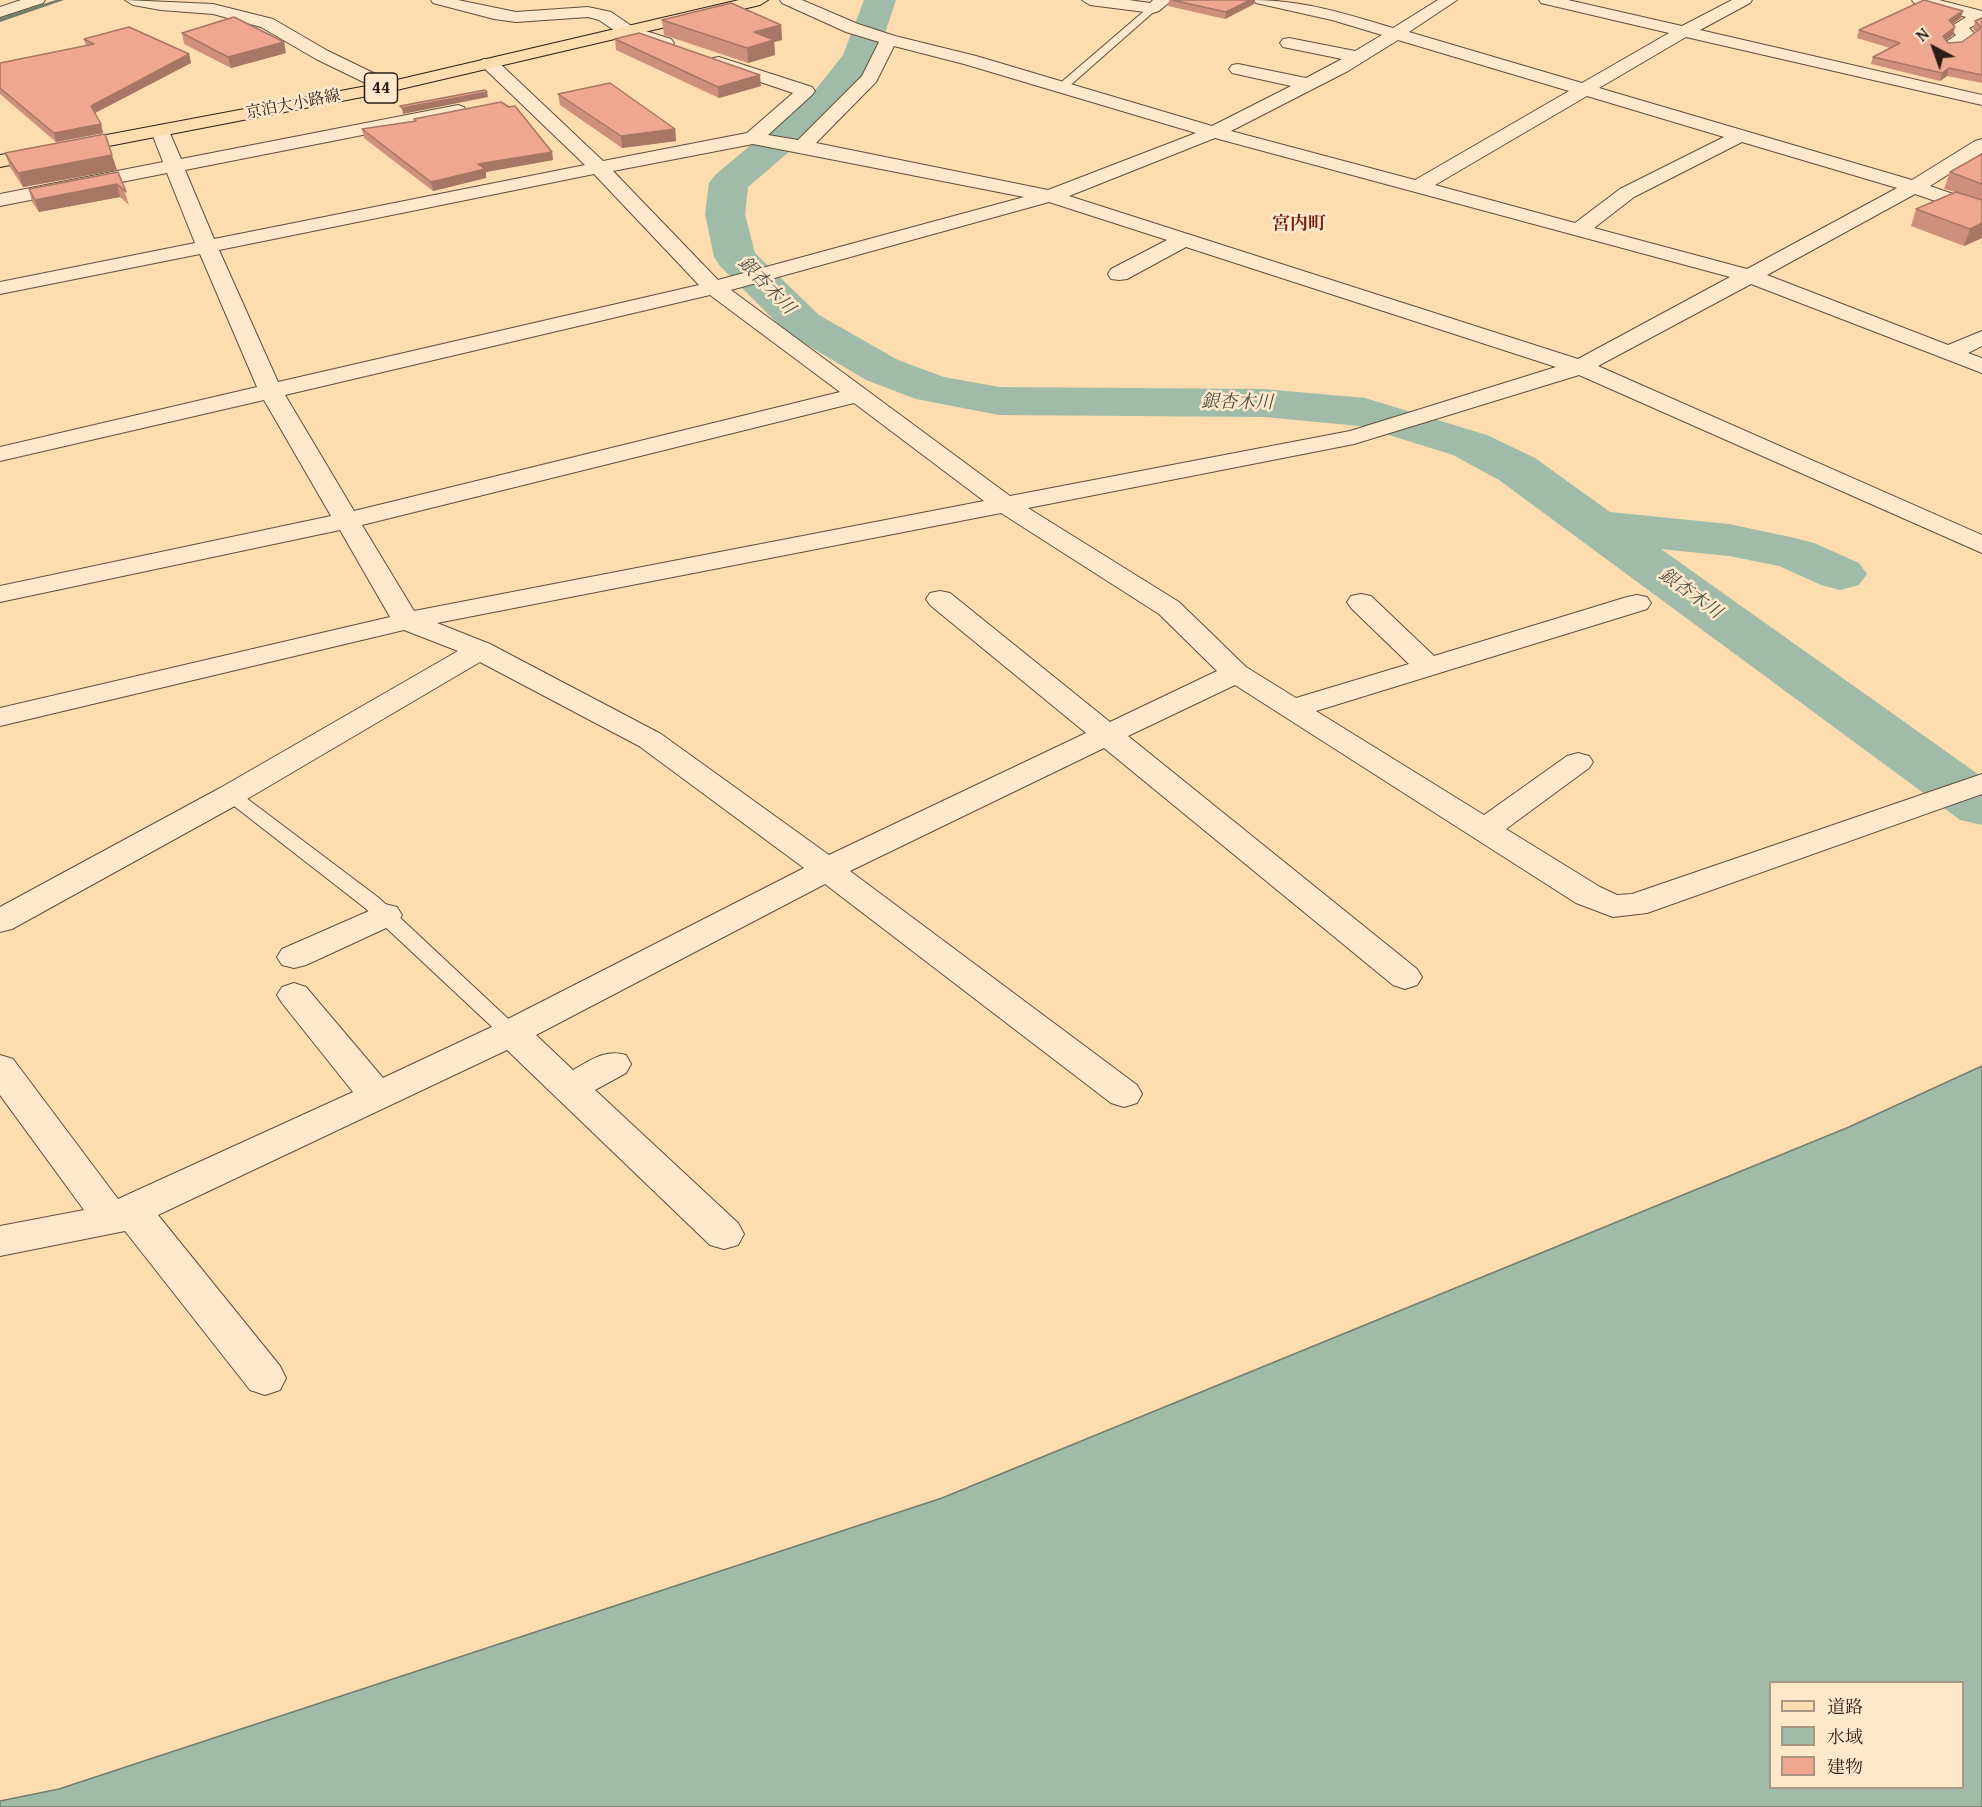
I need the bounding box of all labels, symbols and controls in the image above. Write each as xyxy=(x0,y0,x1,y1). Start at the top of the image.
north arrow xyxy=(1904,18,1964,78)
text: N xyxy=(1910,22,1934,47)
road number: 44 xyxy=(364,73,398,103)
street label: 京泊大小路線 xyxy=(244,86,342,124)
district label: 宮内町 xyxy=(1272,213,1326,235)
water label: 銀杏木川 xyxy=(733,253,799,319)
water label: 銀杏木川 xyxy=(1201,392,1273,414)
water label: 銀杏木川 xyxy=(1655,564,1725,624)
legend xyxy=(1769,1681,1964,1789)
text: 道路 xyxy=(1827,1693,1863,1720)
text: 水域 xyxy=(1827,1723,1863,1750)
text: 建物 xyxy=(1827,1753,1863,1780)

